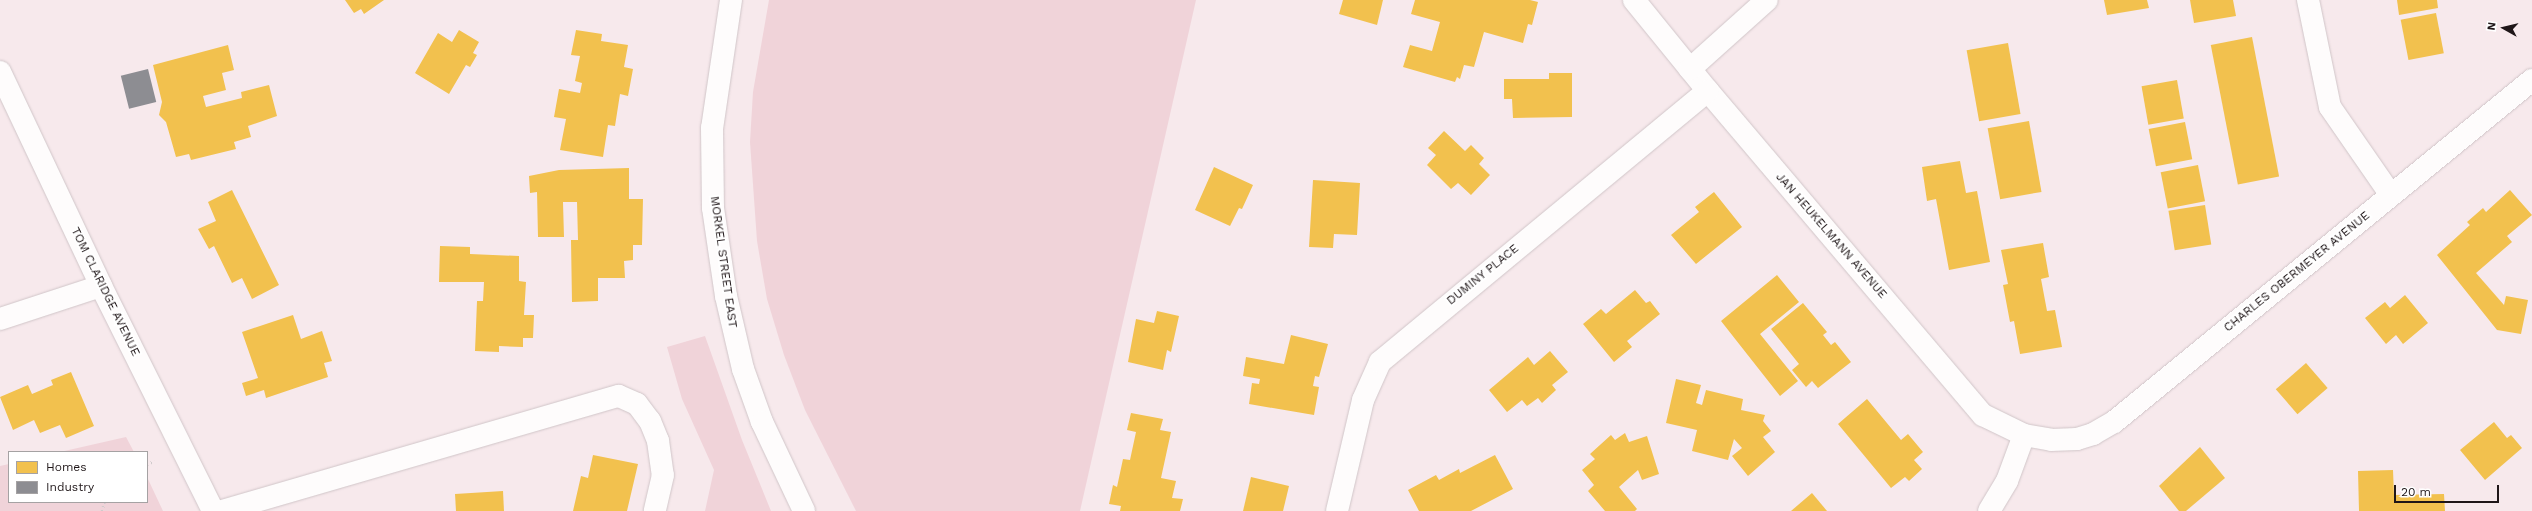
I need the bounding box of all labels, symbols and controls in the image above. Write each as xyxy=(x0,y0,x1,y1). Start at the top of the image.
north arrow xyxy=(2484,8,2524,48)
text: N xyxy=(2485,21,2499,31)
street label: JAN HEUKELMANN AVENUE xyxy=(1772,170,1890,302)
street label: MORKEL STREET EAST xyxy=(707,195,739,329)
street label: CHARLES OBERMEYER AVENUE xyxy=(2221,209,2373,335)
street label: TOM CLARIDGE AVENUE xyxy=(67,225,143,359)
street label: DUMINY PLACE xyxy=(1444,241,1522,309)
legend xyxy=(8,451,148,503)
text: Homes xyxy=(46,460,87,474)
scale bar xyxy=(2396,477,2501,503)
text: Industry xyxy=(46,480,94,494)
text: 20 m xyxy=(2401,485,2431,499)

